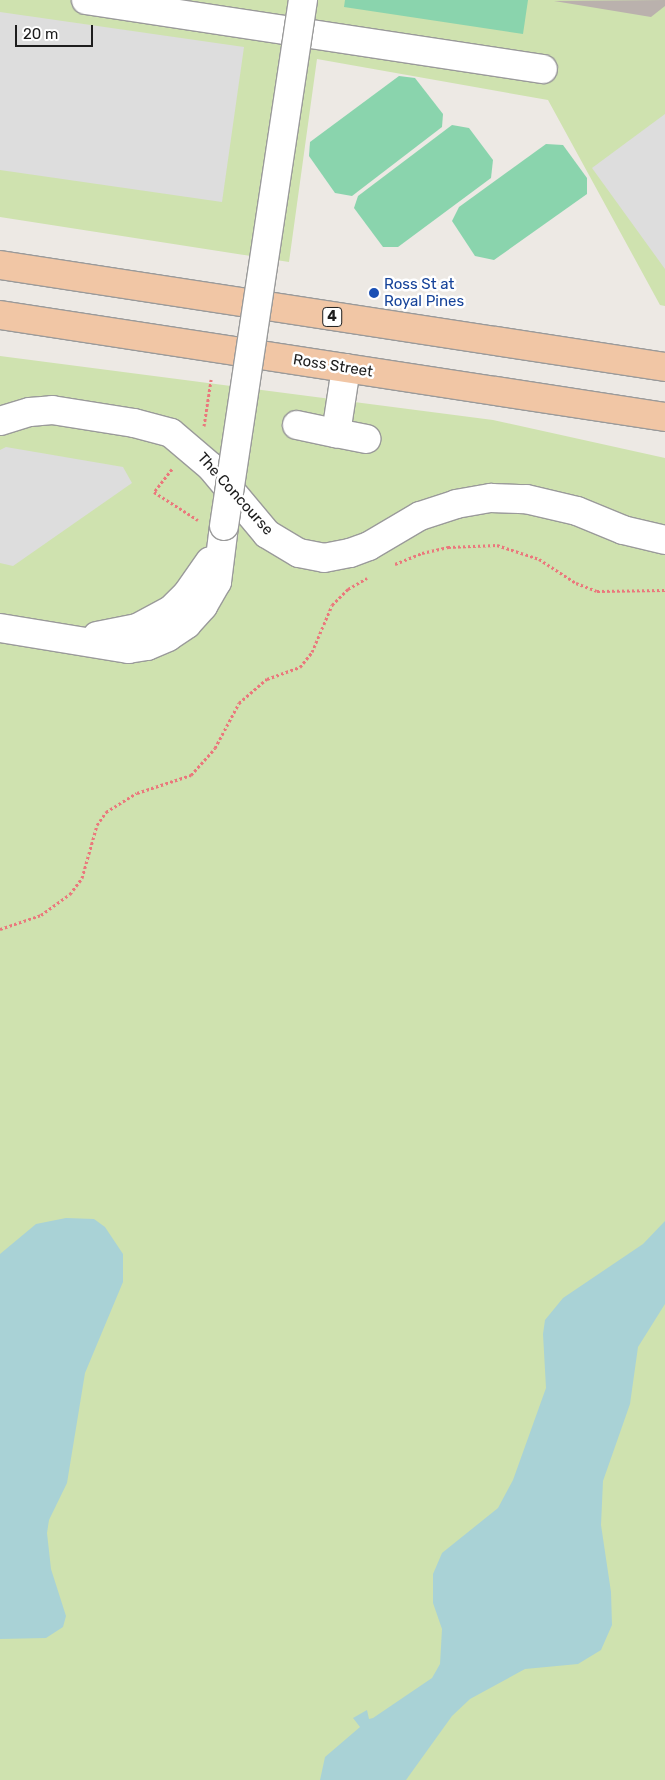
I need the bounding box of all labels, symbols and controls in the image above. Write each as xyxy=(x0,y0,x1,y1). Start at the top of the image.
scale bar xyxy=(18,15,95,47)
text: 20 m xyxy=(23,25,58,43)
place label: Ross St at Royal Pines xyxy=(384,275,464,310)
marker: Ross St at Royal Pines xyxy=(368,287,380,299)
road number: 4 xyxy=(322,306,342,328)
street label: Ross Street xyxy=(292,351,374,381)
street label: The Concourse xyxy=(193,449,277,539)

